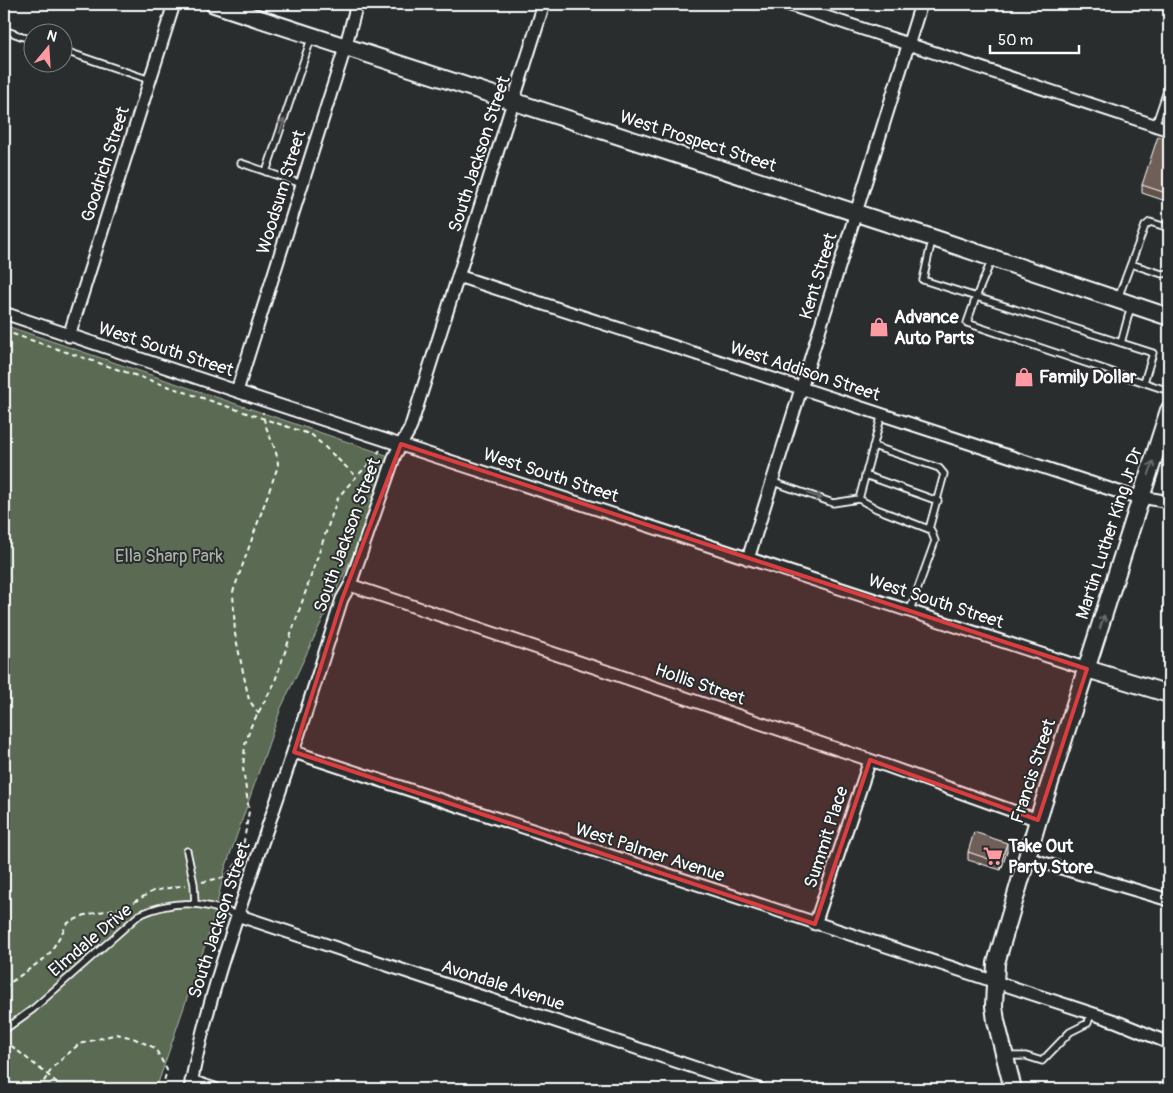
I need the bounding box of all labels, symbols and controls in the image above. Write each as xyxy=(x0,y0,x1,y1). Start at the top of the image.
north arrow xyxy=(22,22,72,72)
scale bar xyxy=(990,22,1079,54)
text: N xyxy=(45,27,59,46)
text: 50 m xyxy=(998,31,1033,50)
street label: South Jackson Street xyxy=(443,72,516,235)
street label: Goodrich Street xyxy=(76,103,135,225)
street label: West Prospect Street xyxy=(617,105,780,178)
one-way arrow xyxy=(278,118,287,134)
street label: Woodsum Street xyxy=(252,127,311,257)
street label: Kent Street xyxy=(794,229,843,322)
place label: Advance Auto Parts xyxy=(894,306,975,350)
shop icon: Advance Auto Parts xyxy=(868,316,890,338)
street label: West South Street xyxy=(95,317,237,382)
street label: West Addison Street xyxy=(727,336,883,407)
shop icon: Family Dollar xyxy=(1013,366,1035,388)
place label: Family Dollar xyxy=(1039,366,1137,389)
street label: West South Street xyxy=(480,443,622,508)
street label: Martin Luther King Jr Dr xyxy=(1071,443,1148,622)
street label: South Jackson Street xyxy=(309,454,386,616)
one-way arrow xyxy=(1147,460,1156,476)
one-way arrow xyxy=(807,492,822,501)
park label: Ella Sharp Park xyxy=(115,545,223,568)
street label: West South Street xyxy=(865,569,1007,634)
one-way arrow xyxy=(1097,615,1107,631)
street label: Hollis Street xyxy=(652,658,749,711)
street label: Francis Street xyxy=(1006,715,1061,826)
street label: Summit Place xyxy=(799,783,854,891)
street label: West Palmer Avenue xyxy=(572,817,728,888)
place label: Take Out Party Store xyxy=(1007,835,1094,879)
street label: South Jackson Street xyxy=(183,838,256,1001)
supermarket icon: Take Out Party Store xyxy=(982,845,1004,867)
street label: Elmdale Drive xyxy=(44,899,137,982)
street label: Avondale Avenue xyxy=(438,955,567,1016)

